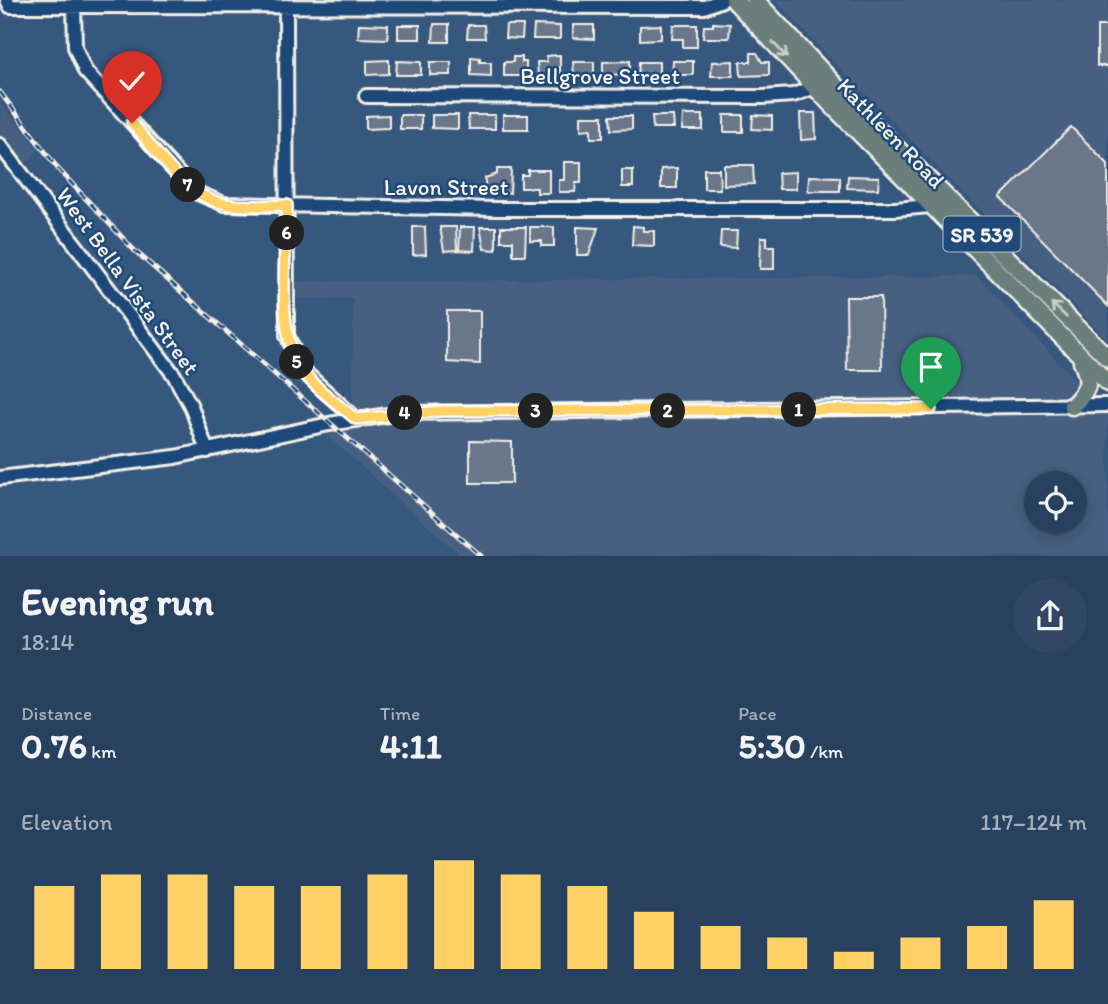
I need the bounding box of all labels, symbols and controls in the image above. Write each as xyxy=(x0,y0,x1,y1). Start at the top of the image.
one-way arrow xyxy=(772,41,789,58)
pin xyxy=(102,51,162,123)
icon: check xyxy=(113,62,151,100)
street label: Bellgrove Street xyxy=(520,62,680,90)
street label: Kathleen Road xyxy=(831,72,951,194)
pin: 7 xyxy=(170,168,206,202)
text: 7 xyxy=(183,173,192,196)
street label: Lavon Street xyxy=(384,173,509,201)
street label: West Bella Vista Street xyxy=(50,182,206,381)
pin: 6 xyxy=(270,216,304,250)
road number: SR 539 xyxy=(944,216,1020,252)
text: 6 xyxy=(281,221,292,244)
one-way arrow xyxy=(1051,302,1068,319)
pin xyxy=(901,337,961,409)
pin: 5 xyxy=(280,344,314,380)
icon: arrive xyxy=(912,348,950,386)
text: 5 xyxy=(292,350,301,373)
pin: 1 xyxy=(782,392,816,428)
pin: 3 xyxy=(518,394,554,428)
pin: 2 xyxy=(650,394,686,428)
pin: 4 xyxy=(388,396,422,430)
text: 1 xyxy=(794,398,803,421)
text: 3 xyxy=(530,399,541,422)
text: 2 xyxy=(663,399,673,422)
text: 4 xyxy=(399,401,410,424)
map controls xyxy=(1024,471,1087,534)
button: locate xyxy=(1024,471,1087,534)
text: Evening run xyxy=(21,579,214,625)
button: share xyxy=(1013,579,1087,653)
text: 18:14 xyxy=(21,628,74,656)
text: Distance xyxy=(21,702,92,725)
text: Time xyxy=(380,702,420,725)
text: Pace xyxy=(738,702,776,725)
text: 0.76 xyxy=(21,725,87,767)
text: 4:11 xyxy=(380,725,442,767)
text: 5:30 xyxy=(738,725,806,767)
text: km xyxy=(87,740,116,763)
text: /km xyxy=(806,740,843,763)
text: Elevation xyxy=(21,808,112,836)
text: 117–124 m xyxy=(980,808,1087,836)

